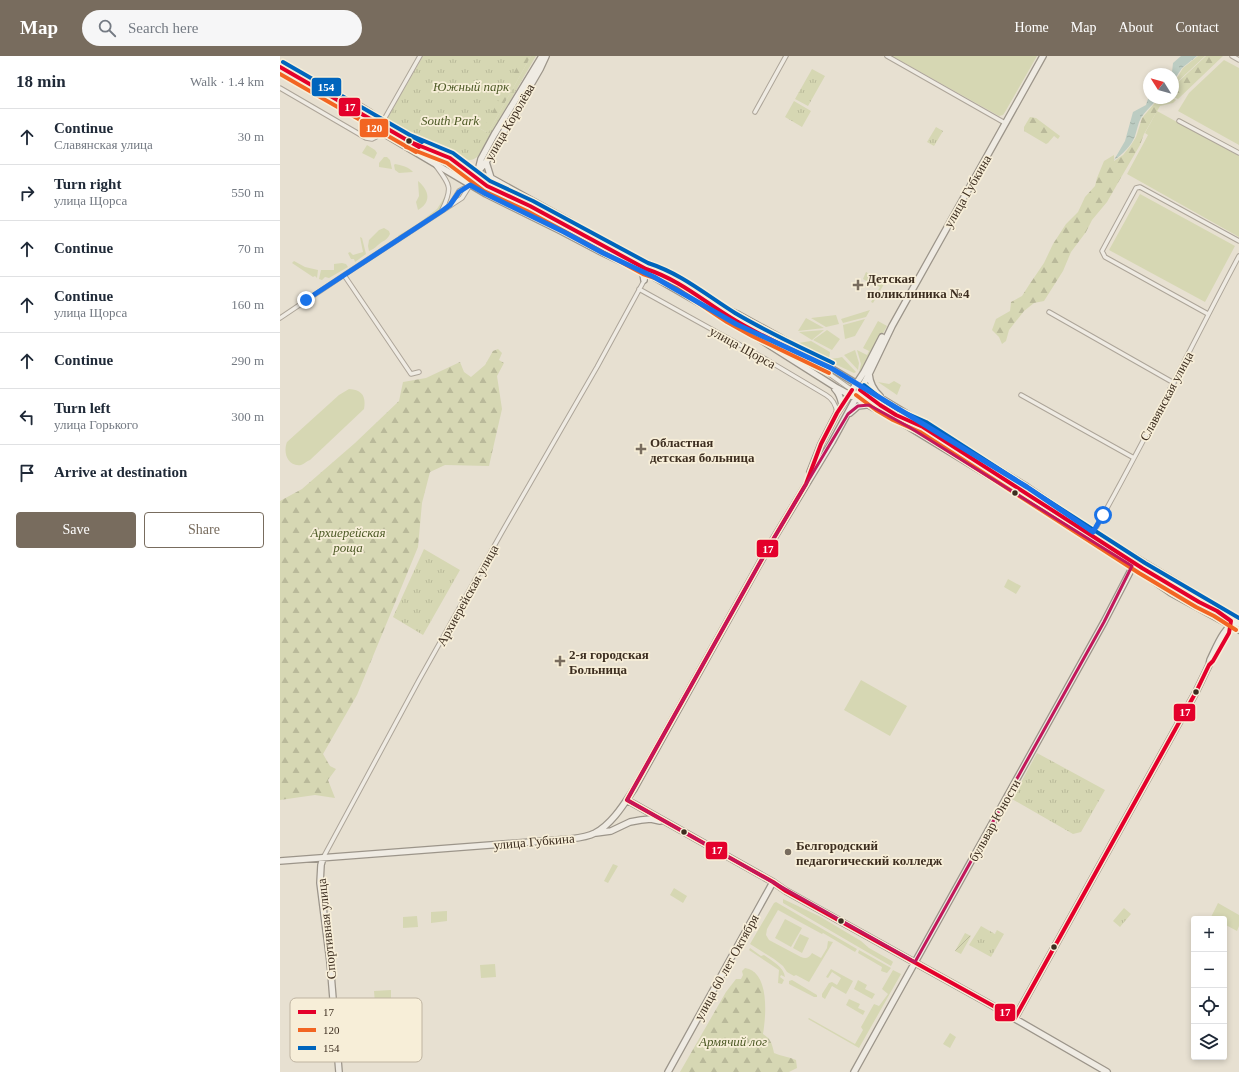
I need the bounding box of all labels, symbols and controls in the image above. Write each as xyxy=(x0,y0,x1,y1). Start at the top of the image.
search box xyxy=(82,10,362,46)
text: Map xyxy=(20,17,58,38)
icon: search xyxy=(96,17,118,39)
text: Search here xyxy=(128,20,198,36)
text: Home xyxy=(1015,20,1049,35)
text: Map xyxy=(1071,20,1096,35)
text: About xyxy=(1118,20,1153,35)
text: Contact xyxy=(1175,20,1219,35)
north arrow xyxy=(1143,68,1179,104)
text: 18 min xyxy=(16,72,66,91)
text: Walk · 1.4 km xyxy=(190,74,264,89)
line badge: 154 xyxy=(311,77,342,97)
park label: Южный парк xyxy=(432,79,510,94)
text: 154 xyxy=(318,81,335,93)
street label: улица Королёва xyxy=(481,81,538,164)
line badge: 17 xyxy=(338,97,361,117)
text: 17 xyxy=(345,101,356,113)
park label: South Park xyxy=(421,113,479,128)
line badge: 120 xyxy=(359,118,389,138)
text: Continue xyxy=(54,120,113,136)
text: 120 xyxy=(366,122,383,134)
icon: ahead xyxy=(16,126,38,148)
text: 30 m xyxy=(238,129,264,144)
unlabelled marker xyxy=(404,136,414,146)
text: Славянская улица xyxy=(54,137,153,152)
street label: улица Губкина xyxy=(941,152,994,230)
text: Turn right xyxy=(54,176,121,192)
icon: right xyxy=(16,182,38,204)
text: 550 m xyxy=(231,185,264,200)
text: улица Щорса xyxy=(54,193,127,208)
icon: ahead xyxy=(16,238,38,260)
text: Continue xyxy=(54,240,113,256)
text: 70 m xyxy=(238,241,264,256)
place label: Детская поликлиника №4 xyxy=(867,271,970,301)
marker: Детская поликлиника №4 xyxy=(852,279,864,291)
text: Continue xyxy=(54,288,113,304)
route end xyxy=(297,291,315,309)
icon: ahead xyxy=(16,294,38,316)
text: 160 m xyxy=(231,297,264,312)
text: улица Щорса xyxy=(54,305,127,320)
street label: улица Щорса xyxy=(707,323,779,372)
street label: Славянская улица xyxy=(1137,349,1196,443)
icon: ahead xyxy=(16,350,38,372)
text: Continue xyxy=(54,352,113,368)
text: 290 m xyxy=(231,353,264,368)
text: Turn left xyxy=(54,400,111,416)
icon: left xyxy=(16,406,38,428)
text: 300 m xyxy=(231,409,264,424)
text: улица Горького xyxy=(54,417,138,432)
place label: Областная детская больница xyxy=(650,435,755,465)
marker: Областная детская больница xyxy=(635,443,647,455)
icon: arrive xyxy=(16,462,38,484)
text: Arrive at destination xyxy=(54,464,187,480)
unlabelled marker xyxy=(1010,488,1020,498)
route start xyxy=(1094,506,1112,524)
button: Save xyxy=(16,512,136,548)
button: Share xyxy=(144,512,264,548)
park label: Архиерейская роща xyxy=(309,525,386,555)
line badge: 17 xyxy=(756,539,779,558)
street label: Архиерейская улица xyxy=(433,542,502,648)
text: 17 xyxy=(763,543,774,555)
place label: 2-я городская Больница xyxy=(569,647,649,677)
marker: 2-я городская Больница xyxy=(554,655,566,667)
unlabelled marker xyxy=(1191,687,1201,697)
line badge: 17 xyxy=(1173,703,1196,722)
text: 17 xyxy=(1180,706,1191,718)
street label: бульвар Юности xyxy=(966,777,1023,864)
unlabelled marker xyxy=(679,827,689,837)
street label: улица Губкина xyxy=(493,830,575,853)
place label: Белгородский педагогический колледж xyxy=(796,838,943,868)
line badge: 17 xyxy=(705,841,728,860)
text: 17 xyxy=(712,844,723,856)
marker: Белгородский педагогический колледж xyxy=(783,847,793,857)
street label: Спортивная улица xyxy=(314,878,339,980)
street label: улица 60 лет Октября xyxy=(691,912,762,1023)
unlabelled marker xyxy=(836,916,846,926)
map controls xyxy=(1191,916,1227,1060)
button: + xyxy=(1191,916,1227,952)
unlabelled marker xyxy=(1049,942,1059,952)
button: − xyxy=(1191,952,1227,988)
button: locate xyxy=(1191,988,1227,1024)
legend xyxy=(290,998,422,1062)
line badge: 17 xyxy=(994,1003,1016,1022)
text: 17 xyxy=(323,1006,335,1018)
text: 17 xyxy=(1000,1006,1011,1018)
text: 120 xyxy=(323,1024,340,1036)
button: layers xyxy=(1191,1024,1227,1060)
park label: Армячий лог xyxy=(698,1034,767,1049)
text: 154 xyxy=(323,1042,340,1054)

